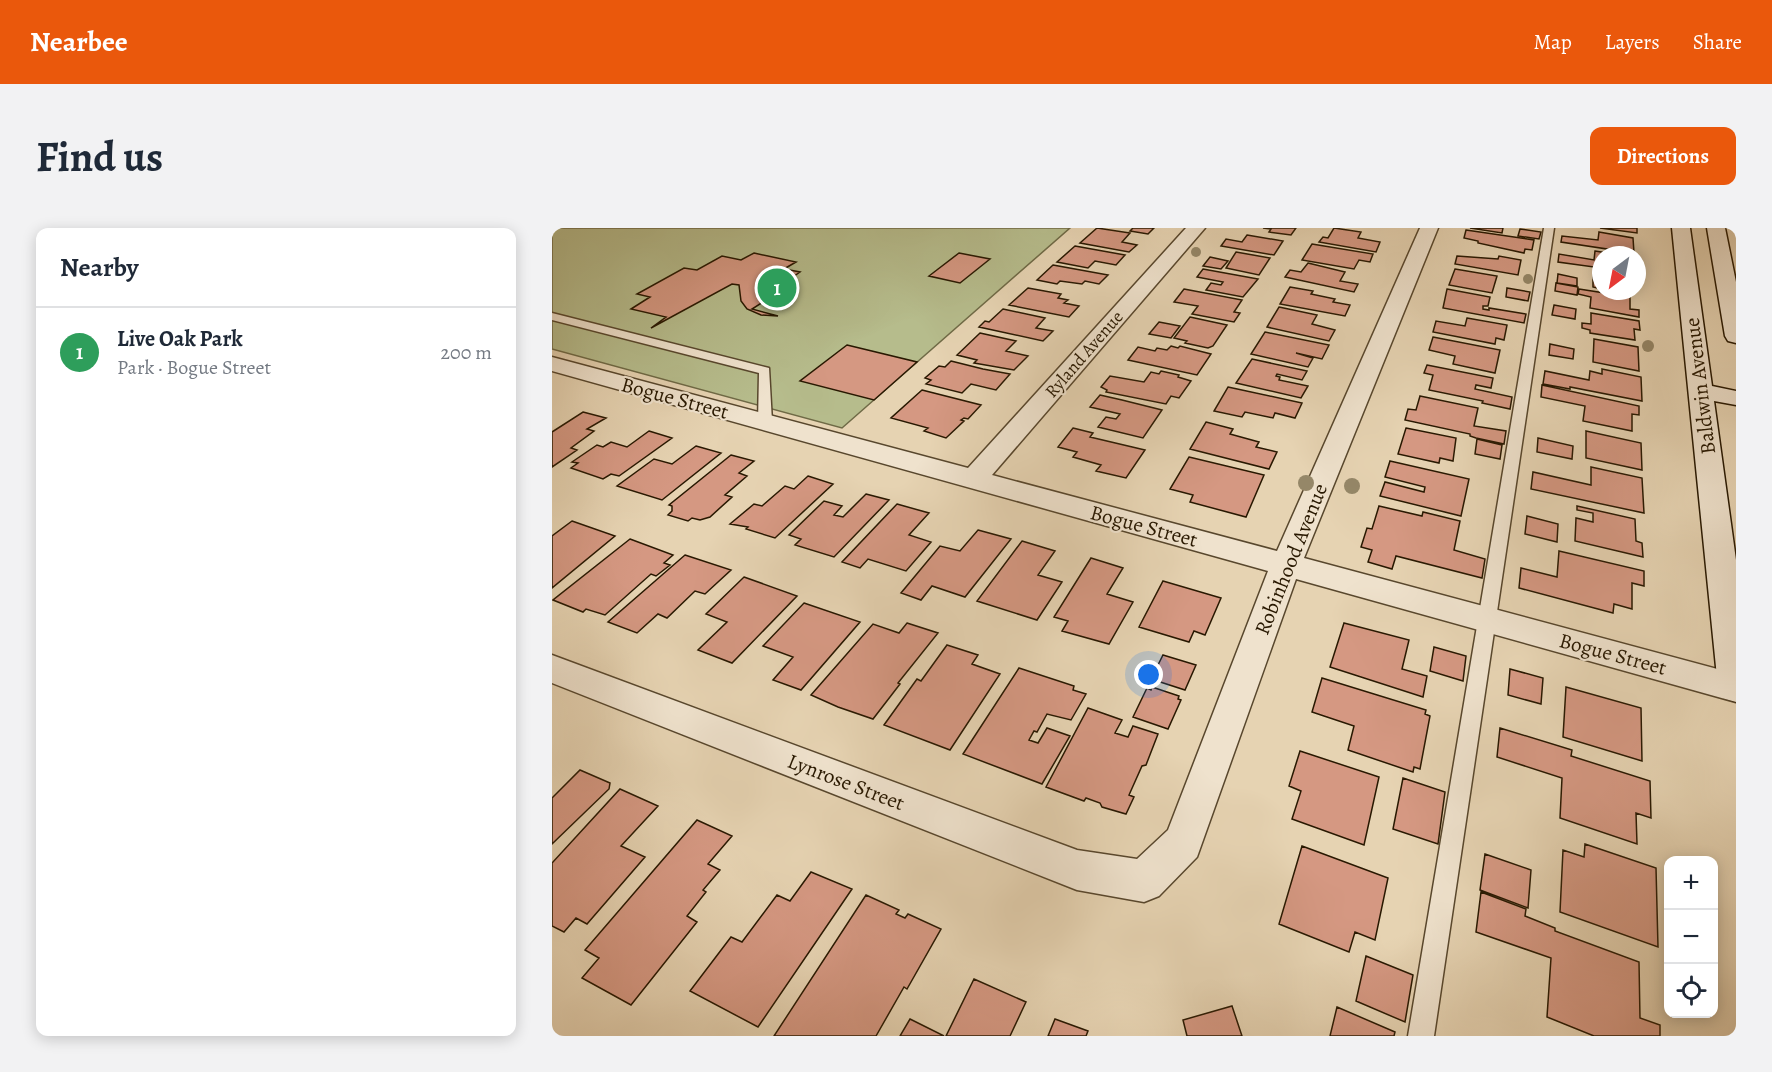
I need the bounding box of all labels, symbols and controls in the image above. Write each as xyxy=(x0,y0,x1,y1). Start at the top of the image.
text: Nearbee xyxy=(30,23,128,61)
text: Map xyxy=(1533,28,1572,56)
text: Layers xyxy=(1605,28,1660,56)
text: Share xyxy=(1693,28,1742,56)
button: Directions xyxy=(1590,127,1736,185)
text: Find us xyxy=(36,128,163,185)
north arrow xyxy=(1592,246,1646,300)
text: Nearby xyxy=(60,250,139,285)
pin: 1 xyxy=(758,266,796,310)
street label: Ryland Avenue xyxy=(1039,305,1129,403)
street label: Baldwin Avenue xyxy=(1678,316,1722,456)
text: Live Oak Park xyxy=(117,324,243,354)
text: 1 xyxy=(76,339,83,366)
text: 200 m xyxy=(441,339,492,366)
text: Park · Bogue Street xyxy=(117,354,271,381)
street label: Bogue Street xyxy=(618,370,732,426)
street label: Robinhood Avenue xyxy=(1248,479,1334,639)
street label: Bogue Street xyxy=(1087,498,1201,554)
street label: Bogue Street xyxy=(1556,626,1670,682)
your location xyxy=(1134,660,1163,689)
street label: Lynrose Street xyxy=(783,747,909,817)
map controls xyxy=(1664,856,1718,1018)
button: + xyxy=(1664,856,1718,910)
button: − xyxy=(1664,910,1718,964)
button: locate xyxy=(1664,964,1718,1018)

